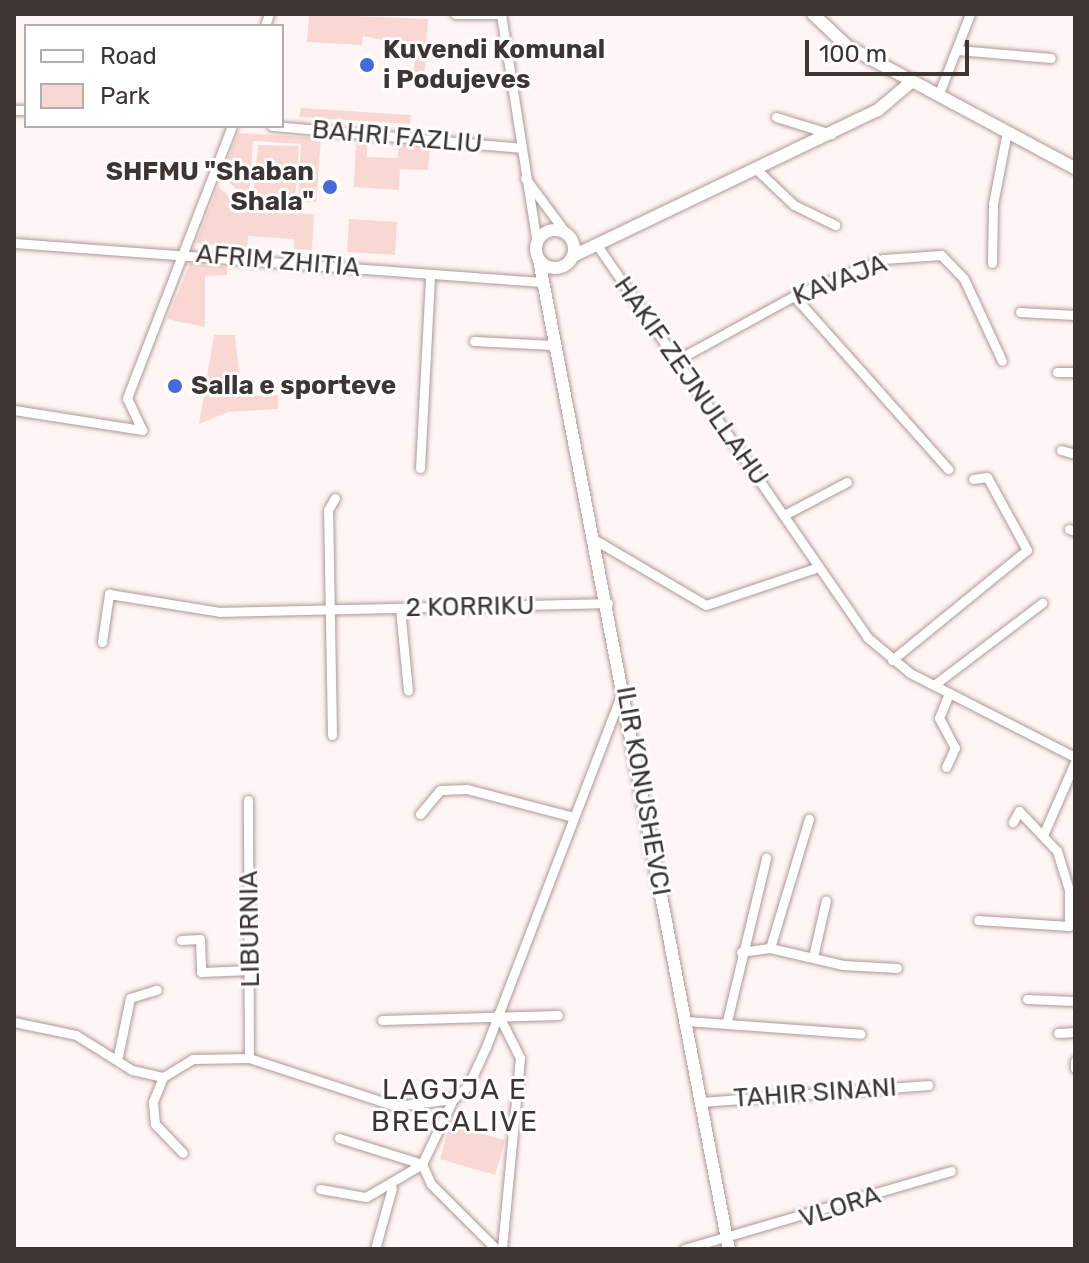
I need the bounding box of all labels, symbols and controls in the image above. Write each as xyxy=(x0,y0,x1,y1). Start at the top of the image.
legend xyxy=(24,24,284,128)
scale bar xyxy=(809,24,973,74)
place label: Kuvendi Komunal i Podujeves xyxy=(383,34,605,96)
text: 100 m xyxy=(819,40,887,68)
text: Road xyxy=(100,42,157,70)
marker: Kuvendi Komunal i Podujeves xyxy=(358,56,376,74)
text: Park xyxy=(100,82,150,110)
street label: BAHRI FAZLIU xyxy=(311,114,483,160)
place label: SHFMU "Shaban Shala" xyxy=(106,156,314,218)
marker: SHFMU "Shaban Shala" xyxy=(321,178,339,196)
street label: AFRIM ZHITIA xyxy=(195,238,361,284)
street label: KAVAJA xyxy=(789,248,891,312)
street label: HAKIF ZEJNULLAHU xyxy=(607,271,775,491)
place label: Salla e sporteve xyxy=(191,370,396,402)
marker: Salla e sporteve xyxy=(166,377,184,395)
street label: 2 KORRIKU xyxy=(405,590,535,624)
street label: ILIR KONUSHEVCI xyxy=(609,684,677,898)
street label: LIBURNIA xyxy=(233,870,267,988)
street label: TAHIR SINANI xyxy=(732,1072,898,1114)
district label: LAGJJA E BRECALIVE xyxy=(371,1073,539,1139)
street label: VLORA xyxy=(795,1179,885,1235)

